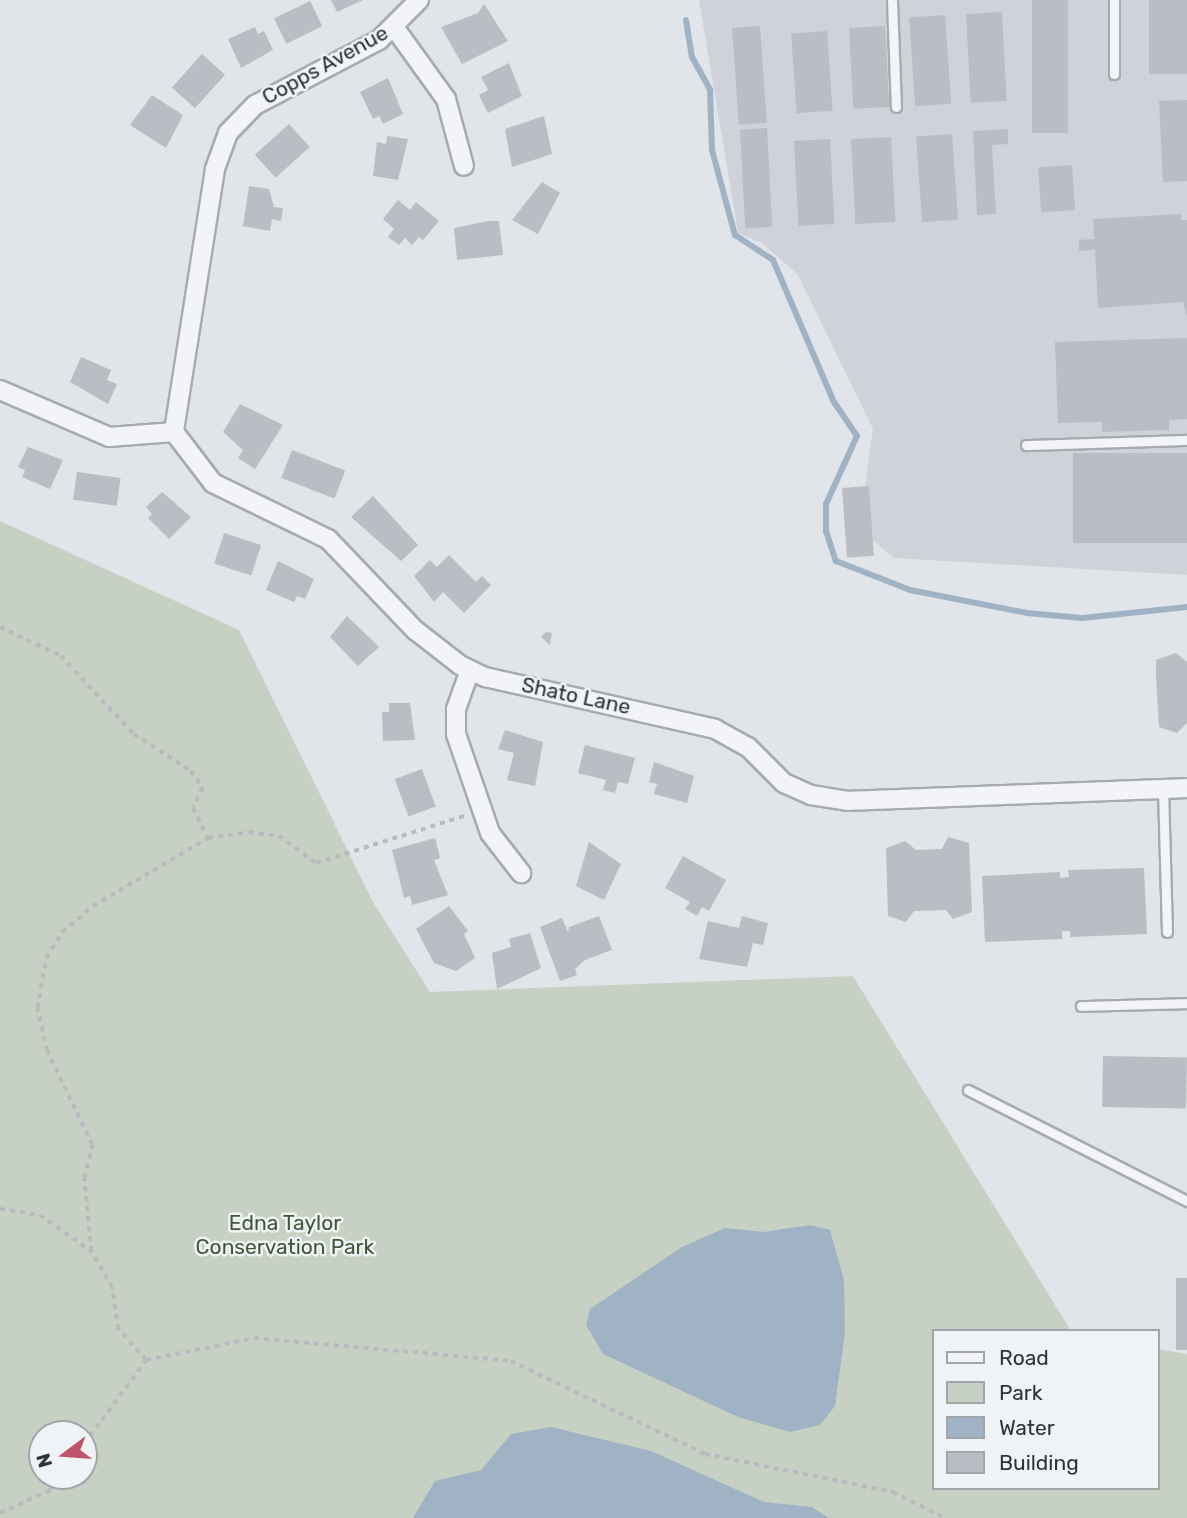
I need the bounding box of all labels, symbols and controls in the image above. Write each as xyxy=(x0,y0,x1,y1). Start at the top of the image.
street label: Copps Avenue xyxy=(257,20,393,110)
street label: Shato Lane xyxy=(519,672,633,720)
park label: Edna Taylor Conservation Park xyxy=(196,1210,374,1260)
legend xyxy=(932,1329,1159,1490)
text: Road xyxy=(999,1345,1049,1370)
text: Park xyxy=(999,1380,1043,1405)
text: Water xyxy=(999,1415,1055,1440)
north arrow xyxy=(28,1420,98,1490)
text: Building xyxy=(999,1450,1079,1475)
text: N xyxy=(31,1451,57,1470)

